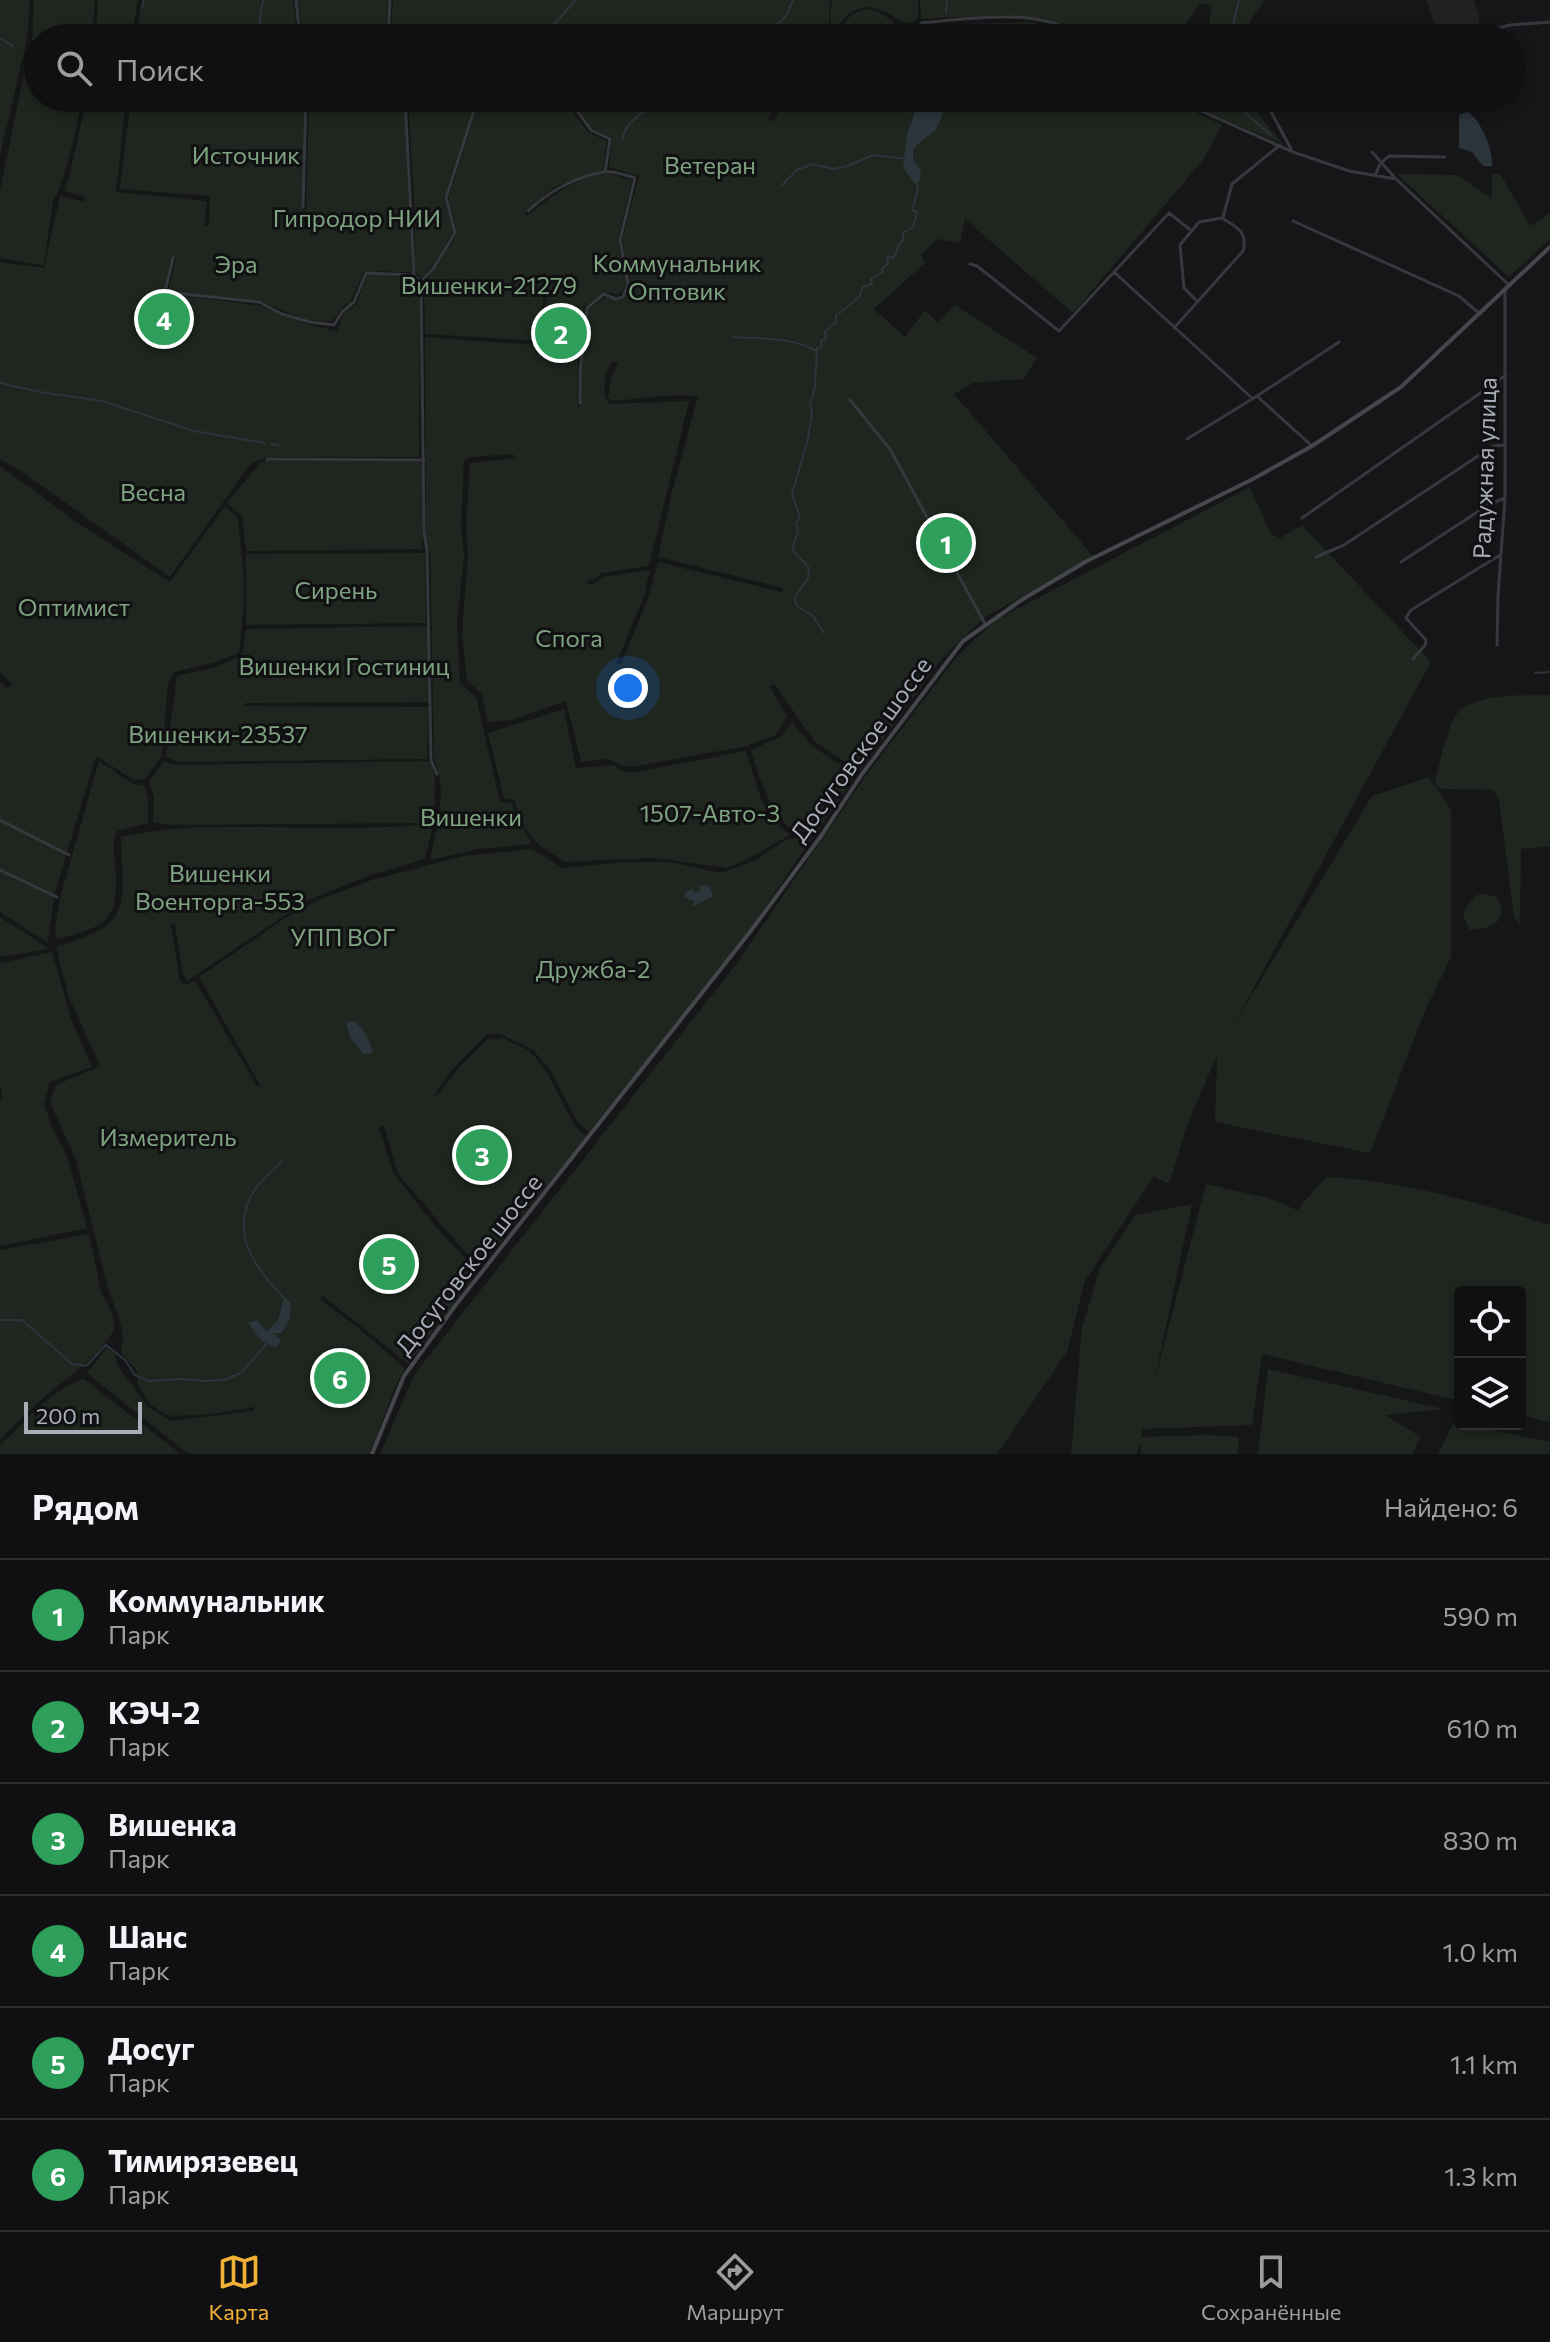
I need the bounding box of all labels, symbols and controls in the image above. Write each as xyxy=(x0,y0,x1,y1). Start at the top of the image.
search box xyxy=(24,24,1526,112)
icon: search xyxy=(52,46,96,90)
text: Поиск xyxy=(116,50,204,87)
park label: Источник xyxy=(192,140,300,169)
park label: Ветеран xyxy=(664,150,756,179)
park label: Гипродор НИИ xyxy=(273,203,441,232)
park label: Коммунальник Оптовик xyxy=(593,248,761,305)
park label: Эра xyxy=(215,249,257,278)
park label: Вишенки-21279 xyxy=(401,270,577,299)
pin: 4 xyxy=(138,289,190,349)
pin: 2 xyxy=(535,303,587,363)
street label: Радужная улица xyxy=(1466,377,1502,559)
park label: Весна xyxy=(120,477,186,506)
pin: 1 xyxy=(920,513,972,573)
park label: Сирень xyxy=(295,575,377,604)
park label: Оптимист xyxy=(18,592,130,621)
park label: Спога xyxy=(535,623,603,652)
park label: Вишенки Гостиниц xyxy=(238,651,450,680)
street label: Досуговское шоссе xyxy=(783,651,937,847)
your location xyxy=(608,668,648,708)
park label: Вишенки-23537 xyxy=(128,719,308,748)
park label: 1507-Авто-3 xyxy=(640,798,780,827)
park label: Вишенки xyxy=(420,802,522,831)
park label: Вишенки Военторга-553 xyxy=(135,858,305,915)
park label: УПП ВОГ xyxy=(290,922,396,951)
park label: Дружба-2 xyxy=(536,954,650,983)
park label: Измеритель xyxy=(99,1122,237,1151)
pin: 3 xyxy=(456,1125,508,1185)
street label: Досуговское шоссе xyxy=(388,1168,548,1360)
pin: 5 xyxy=(363,1234,415,1294)
map controls xyxy=(1454,1286,1526,1430)
button: locate xyxy=(1454,1286,1526,1358)
pin: 6 xyxy=(314,1348,366,1408)
button: layers xyxy=(1454,1358,1526,1430)
scale bar xyxy=(24,1398,142,1434)
text: 200 m xyxy=(36,1402,100,1429)
text: Рядом xyxy=(32,1485,139,1527)
text: Найдено: 6 xyxy=(1384,1491,1518,1522)
text: Коммунальник xyxy=(108,1581,325,1618)
text: 1 xyxy=(52,1600,64,1631)
text: 590 m xyxy=(1443,1600,1518,1631)
text: Парк xyxy=(108,1618,170,1649)
text: КЭЧ-2 xyxy=(108,1693,200,1730)
text: 2 xyxy=(51,1712,65,1743)
text: 610 m xyxy=(1446,1712,1518,1743)
text: Парк xyxy=(108,1730,170,1761)
text: Вишенка xyxy=(108,1805,237,1842)
text: 3 xyxy=(50,1824,66,1855)
text: 830 m xyxy=(1443,1824,1518,1855)
text: Парк xyxy=(108,1842,170,1873)
text: Шанс xyxy=(108,1917,187,1954)
text: 4 xyxy=(50,1936,66,1967)
text: 1.0 km xyxy=(1442,1936,1518,1967)
text: Парк xyxy=(108,1954,170,1985)
text: Досуг xyxy=(108,2029,194,2066)
text: 5 xyxy=(50,2048,66,2079)
text: 1.1 km xyxy=(1450,2048,1518,2079)
text: Парк xyxy=(108,2066,170,2097)
text: Тимирязевец xyxy=(108,2141,298,2178)
text: 6 xyxy=(50,2160,66,2191)
text: 1.3 km xyxy=(1444,2160,1518,2191)
text: Парк xyxy=(108,2178,170,2209)
tab: Карта xyxy=(209,2250,269,2325)
tab: Маршрут xyxy=(686,2250,784,2325)
tab: Сохранённые xyxy=(1201,2250,1341,2325)

